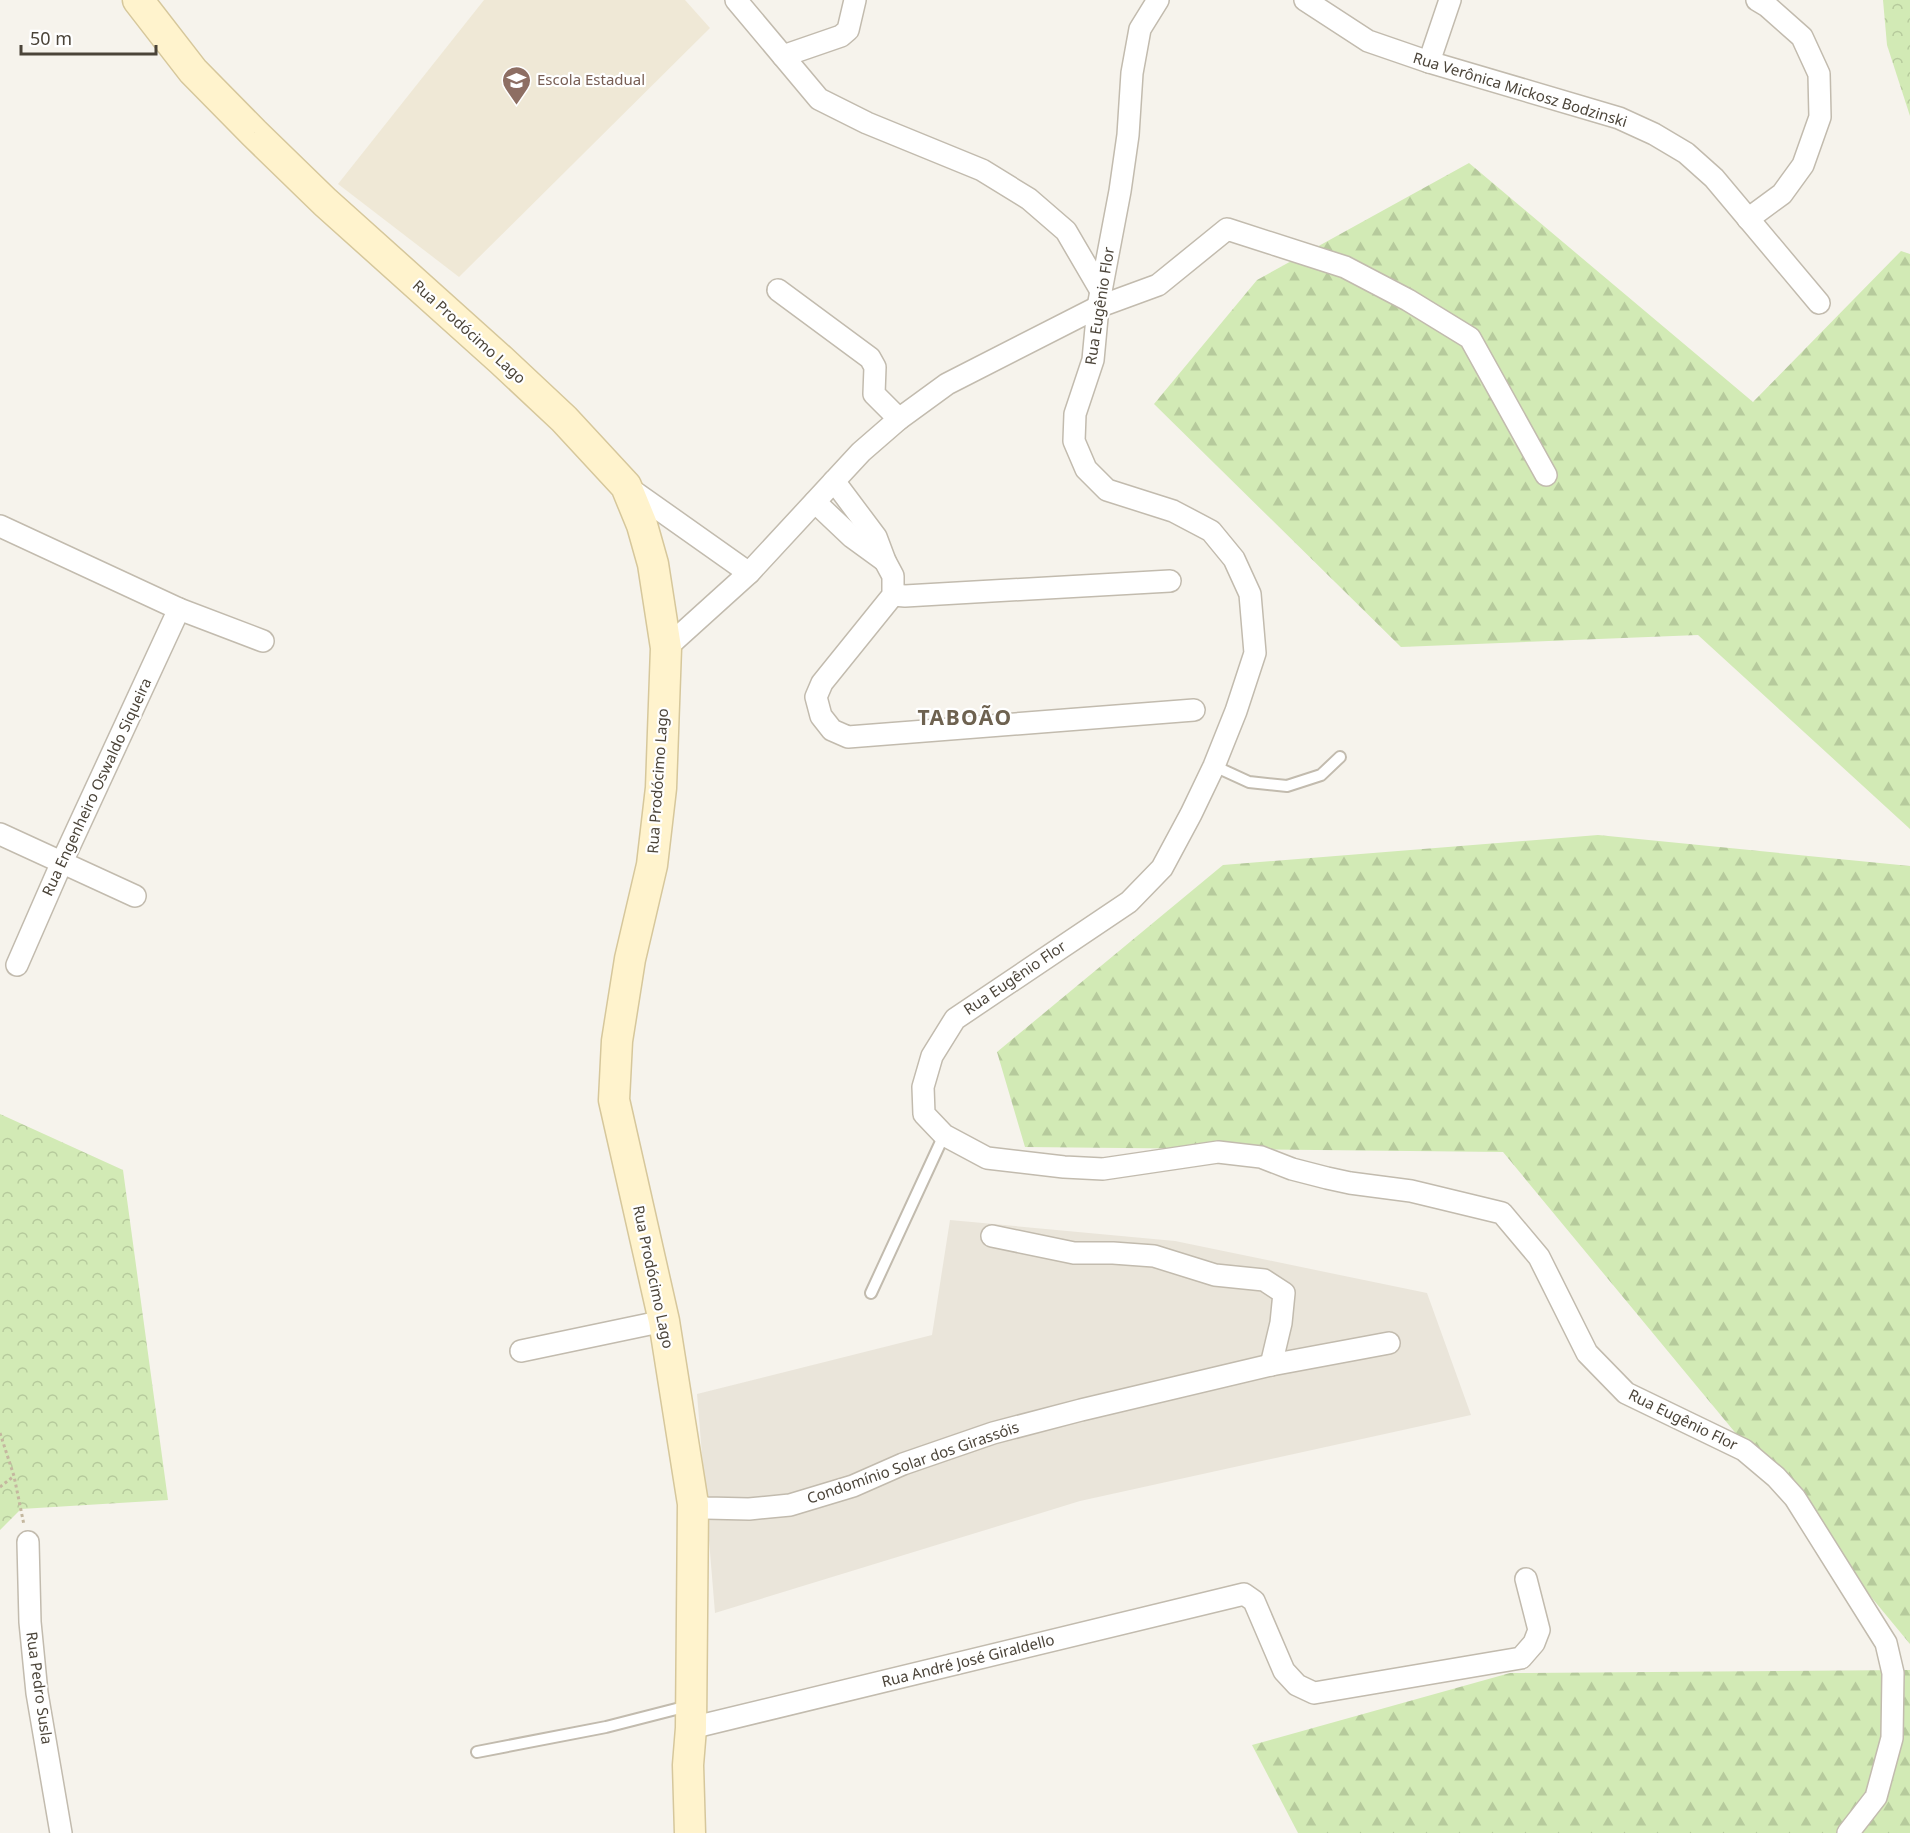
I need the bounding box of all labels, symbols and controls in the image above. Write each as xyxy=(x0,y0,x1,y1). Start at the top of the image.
scale bar xyxy=(21,18,156,56)
text: 50 m xyxy=(30,26,72,50)
street label: Rua Verônica Mickosz Bodzinski xyxy=(1411,47,1630,131)
school or university icon: Escola Estadual xyxy=(500,64,532,106)
place label: Escola Estadual xyxy=(537,69,645,89)
street label: Rua Eugênio Flor xyxy=(1080,245,1118,366)
street label: Rua Prodócimo Lago xyxy=(409,275,531,388)
street label: Rua Engenheiro Oswaldo Siqueira xyxy=(37,674,156,899)
district label: TABOÃO xyxy=(917,703,1013,731)
street label: Rua Prodócimo Lago xyxy=(642,707,672,854)
street label: Rua Eugênio Flor xyxy=(959,936,1069,1019)
street label: Rua Prodócimo Lago xyxy=(629,1203,679,1350)
street label: Rua Eugênio Flor xyxy=(1625,1384,1741,1454)
street label: Condomínio Solar dos Girassóis xyxy=(804,1416,1021,1508)
street label: Rua André José Giraldello xyxy=(879,1629,1056,1691)
street label: Rua Pedro Susla xyxy=(22,1630,58,1745)

